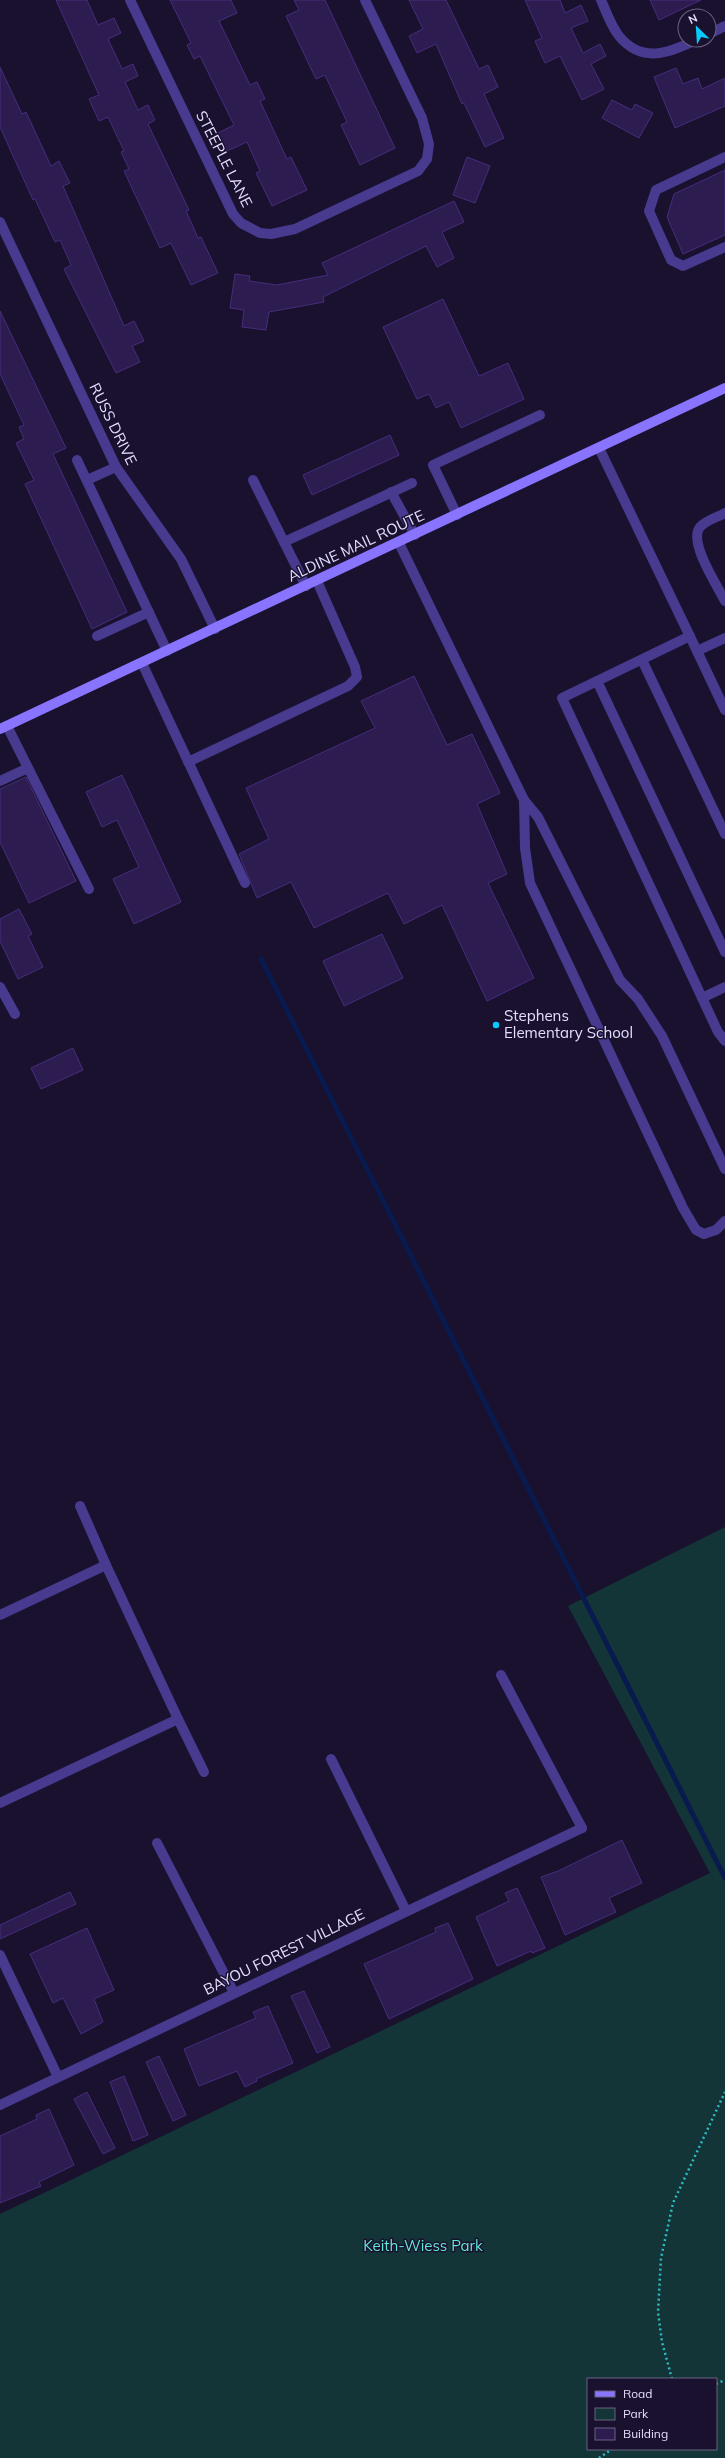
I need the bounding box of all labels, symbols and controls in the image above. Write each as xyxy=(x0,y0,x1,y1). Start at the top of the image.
north arrow xyxy=(677,8,717,48)
text: N xyxy=(686,11,699,27)
street label: STEEPLE LANE xyxy=(192,107,257,210)
street label: RUSS DRIVE xyxy=(85,380,142,468)
street label: ALDINE MAIL ROUTE xyxy=(284,505,427,586)
place label: Stephens Elementary School xyxy=(504,1006,633,1042)
marker: Stephens Elementary School xyxy=(491,1020,501,1030)
street label: BAYOU FOREST VILLAGE xyxy=(200,1904,368,1999)
park label: Keith-Wiess Park xyxy=(363,2236,483,2255)
legend xyxy=(587,2378,717,2450)
text: Road xyxy=(623,2386,652,2401)
text: Park xyxy=(623,2406,649,2421)
text: Building xyxy=(623,2426,668,2441)

